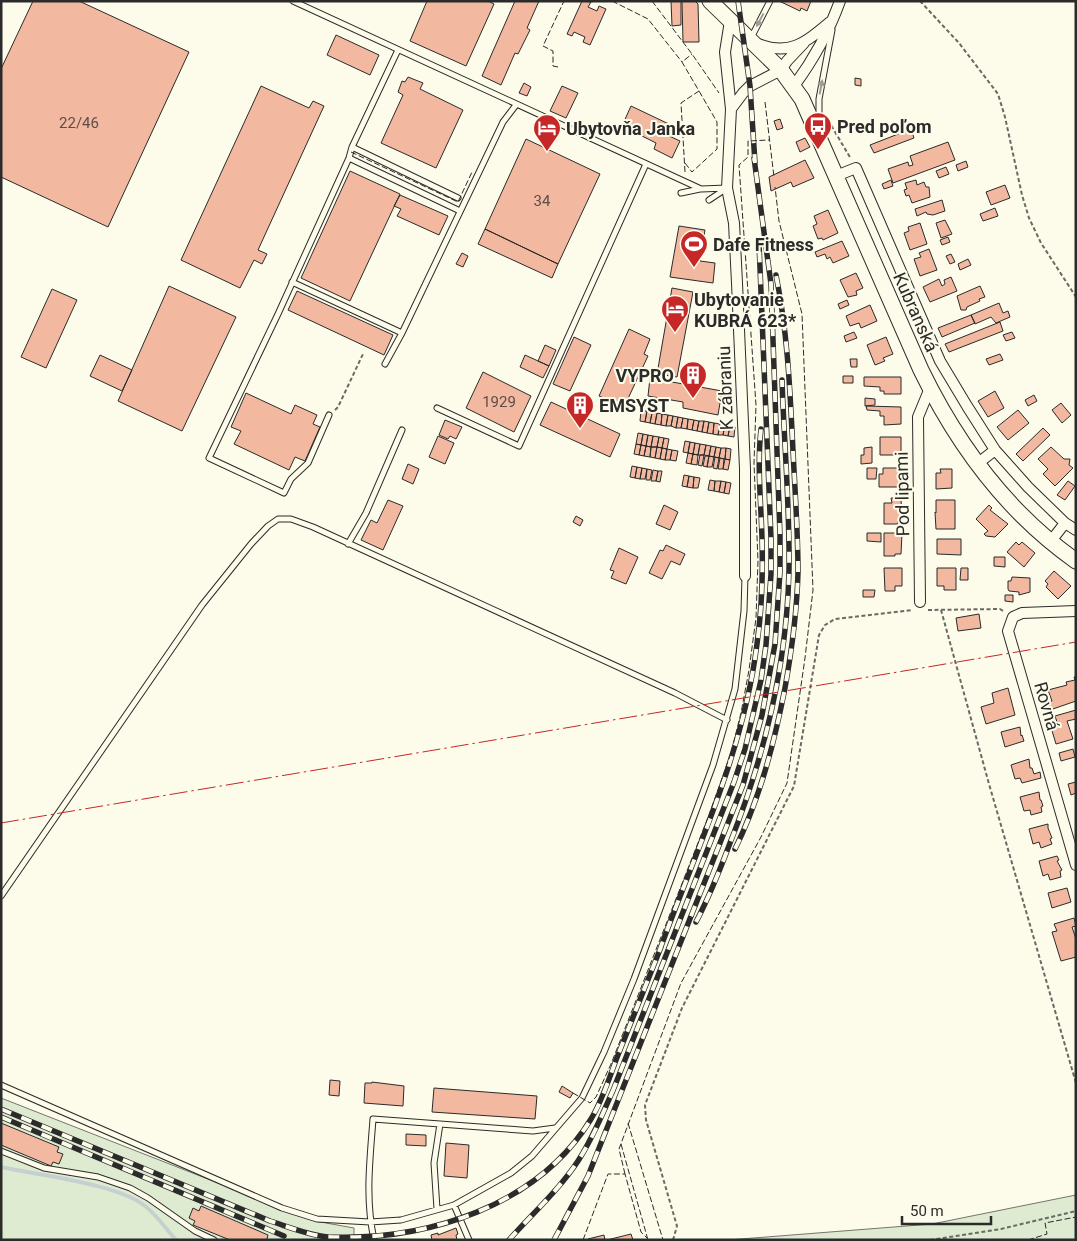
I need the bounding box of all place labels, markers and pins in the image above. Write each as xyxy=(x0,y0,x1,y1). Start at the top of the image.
bus stop icon: Pred poľom xyxy=(803,111,833,150)
hotel icon: Ubytovňa Janka xyxy=(532,113,562,152)
place label: Pred poľom xyxy=(837,116,931,137)
place label: Ubytovňa Janka xyxy=(566,118,696,139)
sports icon: Dafe Fitness xyxy=(679,229,709,268)
place label: Dafe Fitness xyxy=(713,234,814,255)
place label: Ubytovanie KUBRÁ 623* xyxy=(694,289,797,331)
hotel icon: Ubytovanie KUBRÁ 623* xyxy=(660,294,690,333)
building icon: VYPRO xyxy=(678,360,708,399)
place label: VYPRO xyxy=(616,365,674,386)
building icon: EMSYST xyxy=(565,390,595,429)
place label: EMSYST xyxy=(599,395,669,416)

